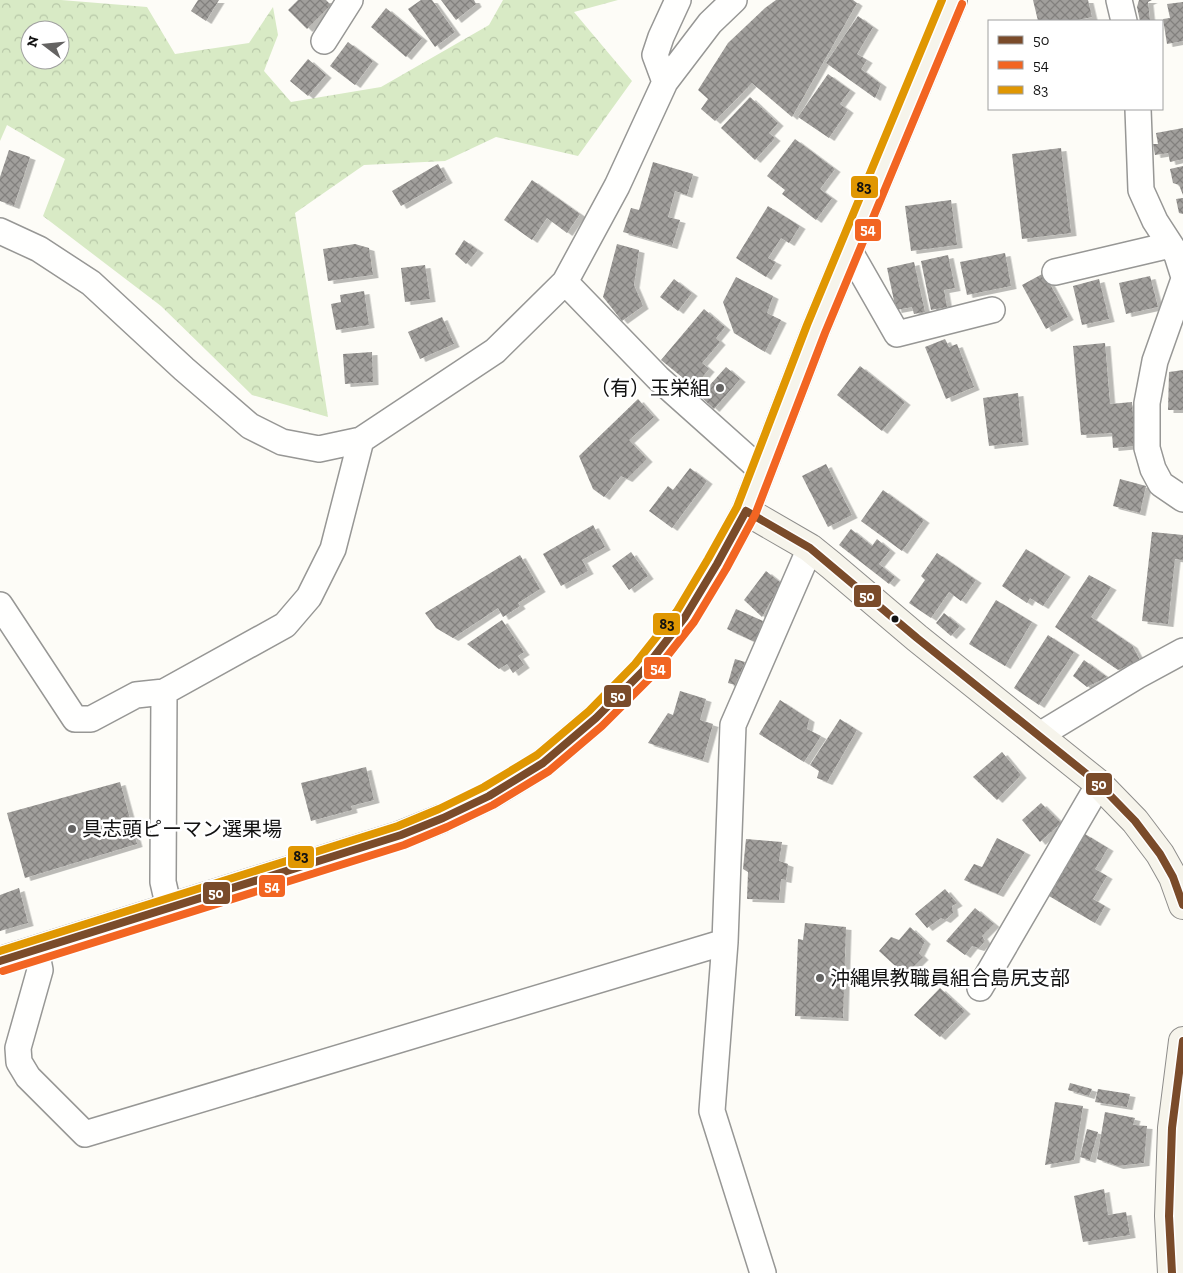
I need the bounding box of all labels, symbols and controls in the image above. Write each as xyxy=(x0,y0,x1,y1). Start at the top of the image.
north arrow xyxy=(20,20,70,70)
legend xyxy=(988,20,1163,110)
text: 50 xyxy=(1033,31,1049,49)
text: N xyxy=(23,34,43,49)
text: 54 xyxy=(1033,56,1049,74)
text: 83 xyxy=(1033,81,1048,99)
line badge: 83 xyxy=(850,175,879,199)
text: 83 xyxy=(856,179,872,196)
line badge: 54 xyxy=(854,218,882,242)
text: 54 xyxy=(860,221,876,238)
place label: （有）玉栄組 xyxy=(590,376,710,400)
marker: （有）玉栄組 xyxy=(714,382,726,394)
line badge: 50 xyxy=(853,584,882,608)
text: 50 xyxy=(859,588,875,605)
line badge: 83 xyxy=(652,612,681,636)
unlabelled marker xyxy=(890,614,900,624)
text: 83 xyxy=(659,616,675,633)
line badge: 54 xyxy=(643,656,672,680)
text: 54 xyxy=(650,660,666,677)
line badge: 50 xyxy=(603,684,632,708)
text: 50 xyxy=(610,688,626,705)
line badge: 50 xyxy=(1085,772,1113,796)
text: 50 xyxy=(1091,776,1107,793)
place label: 具志頭ピーマン選果場 xyxy=(82,817,282,841)
marker: 具志頭ピーマン選果場 xyxy=(66,823,78,835)
line badge: 83 xyxy=(287,845,315,869)
text: 83 xyxy=(293,848,309,865)
line badge: 54 xyxy=(258,874,286,898)
text: 54 xyxy=(264,878,280,895)
line badge: 50 xyxy=(202,881,231,905)
text: 50 xyxy=(208,885,224,902)
place label: 沖縄県教職員組合島尻支部 xyxy=(830,966,1070,990)
marker: 沖縄県教職員組合島尻支部 xyxy=(814,972,826,984)

